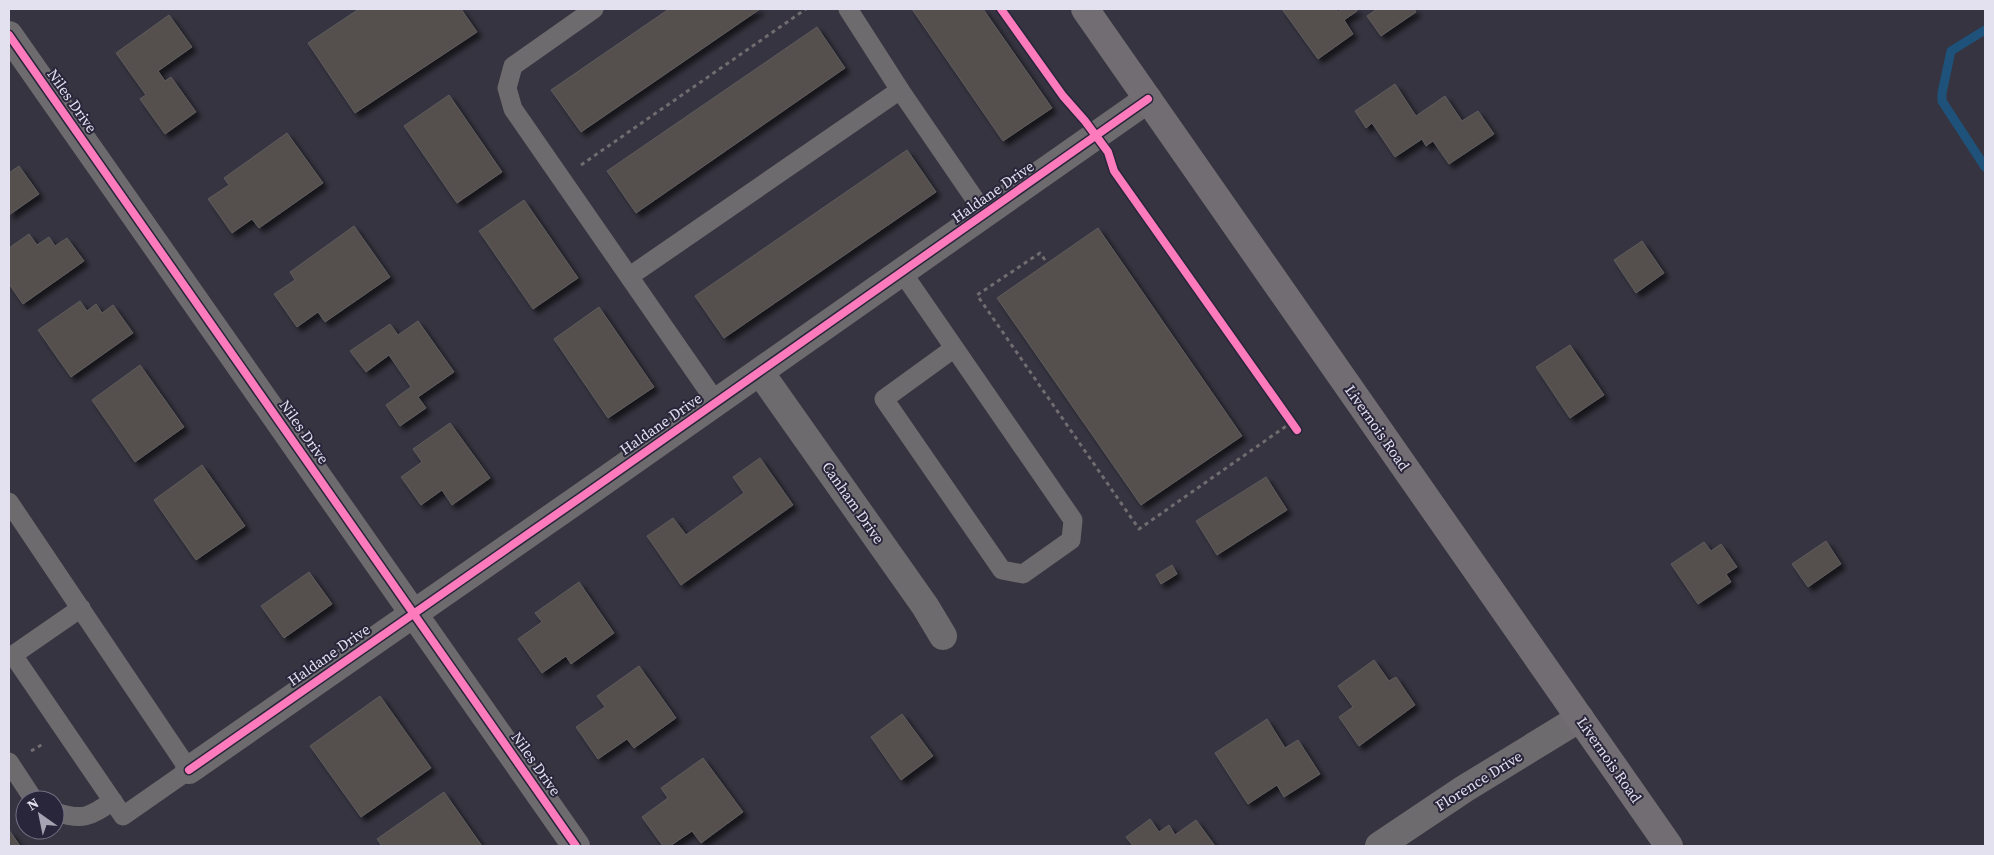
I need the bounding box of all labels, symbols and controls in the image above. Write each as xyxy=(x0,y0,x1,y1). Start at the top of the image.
street label: Niles Drive xyxy=(43,64,102,137)
street label: Haldane Drive xyxy=(947,155,1038,228)
street label: Livernois Road xyxy=(1340,381,1415,475)
street label: Haldane Drive xyxy=(615,387,706,460)
street label: Niles Drive xyxy=(275,395,334,468)
street label: Canham Drive xyxy=(817,457,890,548)
street label: Haldane Drive xyxy=(283,618,374,691)
street label: Livernois Road xyxy=(1572,713,1647,807)
street label: Niles Drive xyxy=(507,727,566,800)
street label: Florence Drive xyxy=(1431,745,1527,816)
north arrow xyxy=(15,790,65,840)
text: N xyxy=(23,793,43,815)

